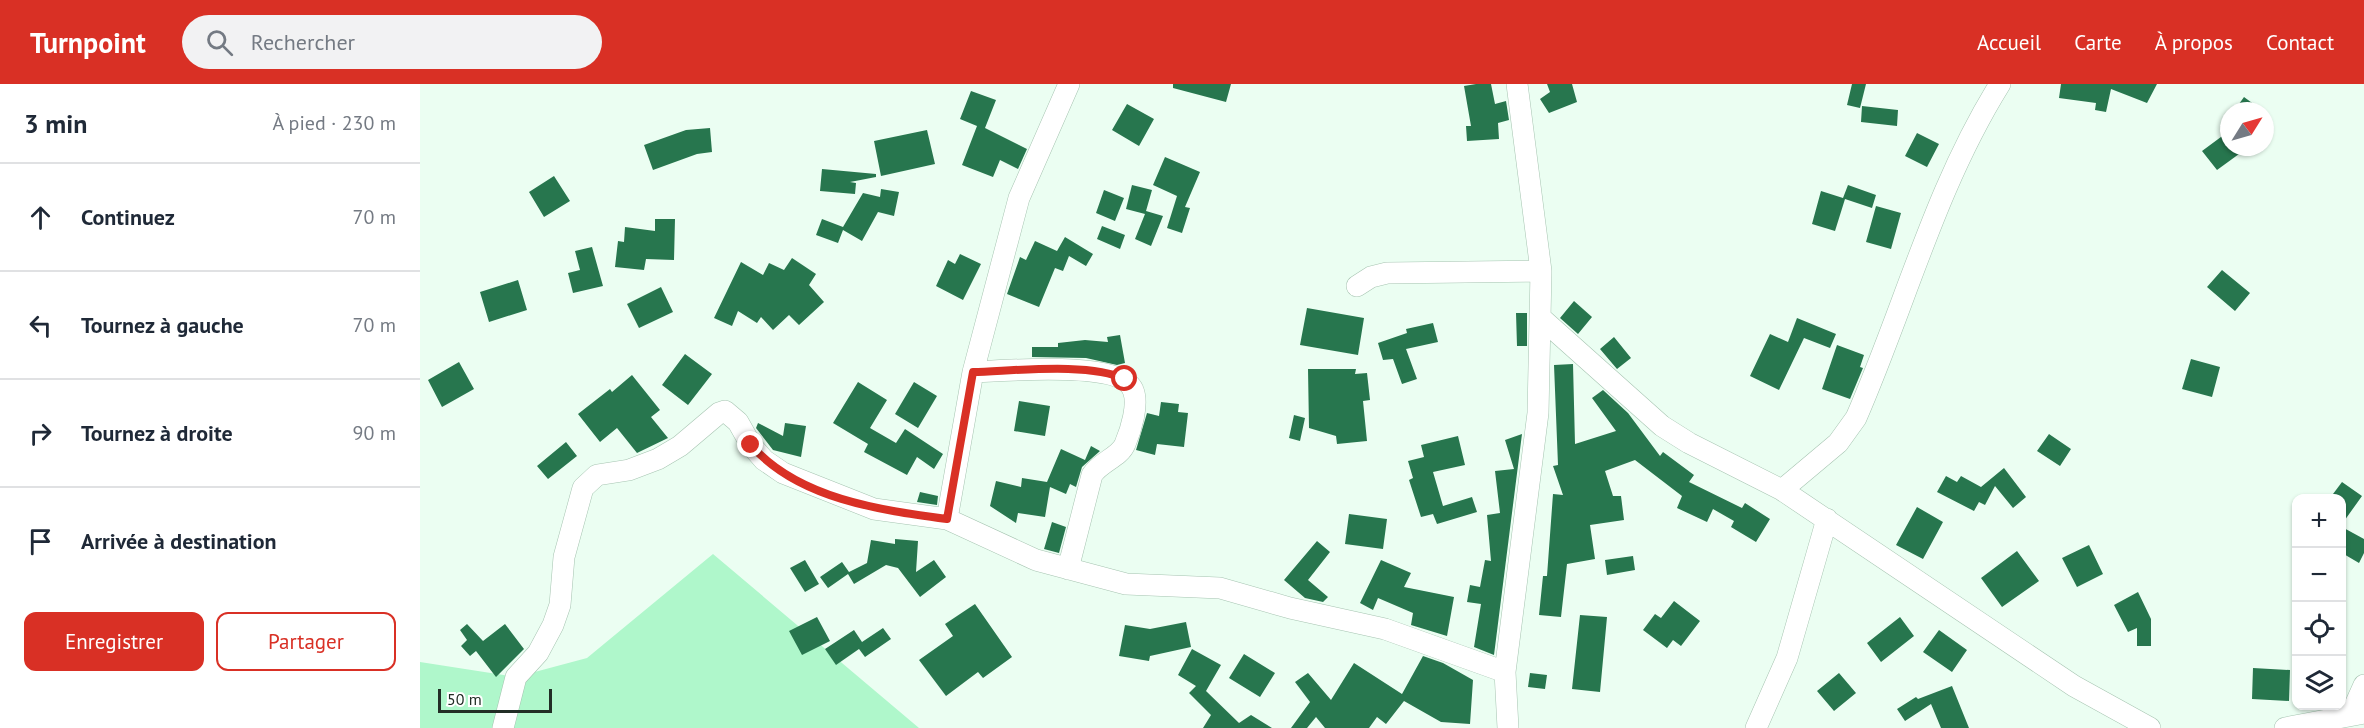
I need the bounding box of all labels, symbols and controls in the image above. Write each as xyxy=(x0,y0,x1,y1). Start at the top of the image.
search box xyxy=(182,15,602,69)
text: Turnpoint xyxy=(30,24,146,61)
icon: search xyxy=(203,26,236,59)
text: Rechercher xyxy=(251,28,355,56)
text: Accueil xyxy=(1977,29,2041,56)
text: Carte xyxy=(2074,29,2122,56)
text: À propos xyxy=(2155,29,2233,56)
text: Contact xyxy=(2266,29,2334,56)
north arrow xyxy=(2220,102,2274,156)
text: 3 min xyxy=(24,107,87,140)
text: À pied · 230 m xyxy=(272,110,396,136)
icon: ahead xyxy=(24,201,57,234)
text: Continuez xyxy=(81,203,175,231)
text: 70 m xyxy=(353,204,396,230)
icon: left xyxy=(24,309,57,342)
text: Tournez à gauche xyxy=(81,311,244,339)
text: 70 m xyxy=(353,312,396,338)
route start xyxy=(1111,365,1137,391)
icon: right xyxy=(24,417,57,450)
text: Tournez à droite xyxy=(81,419,233,447)
text: 90 m xyxy=(353,420,396,446)
route end xyxy=(737,431,763,457)
map controls xyxy=(2292,494,2346,710)
button: + xyxy=(2292,494,2346,548)
icon: arrive xyxy=(24,525,57,558)
text: Arrivée à destination xyxy=(81,527,277,555)
button: − xyxy=(2292,548,2346,602)
button: locate xyxy=(2292,602,2346,656)
button: Enregistrer xyxy=(24,612,204,671)
button: Partager xyxy=(216,612,396,671)
button: layers xyxy=(2292,656,2346,710)
scale bar xyxy=(438,686,552,714)
text: 50 m xyxy=(447,689,482,709)

